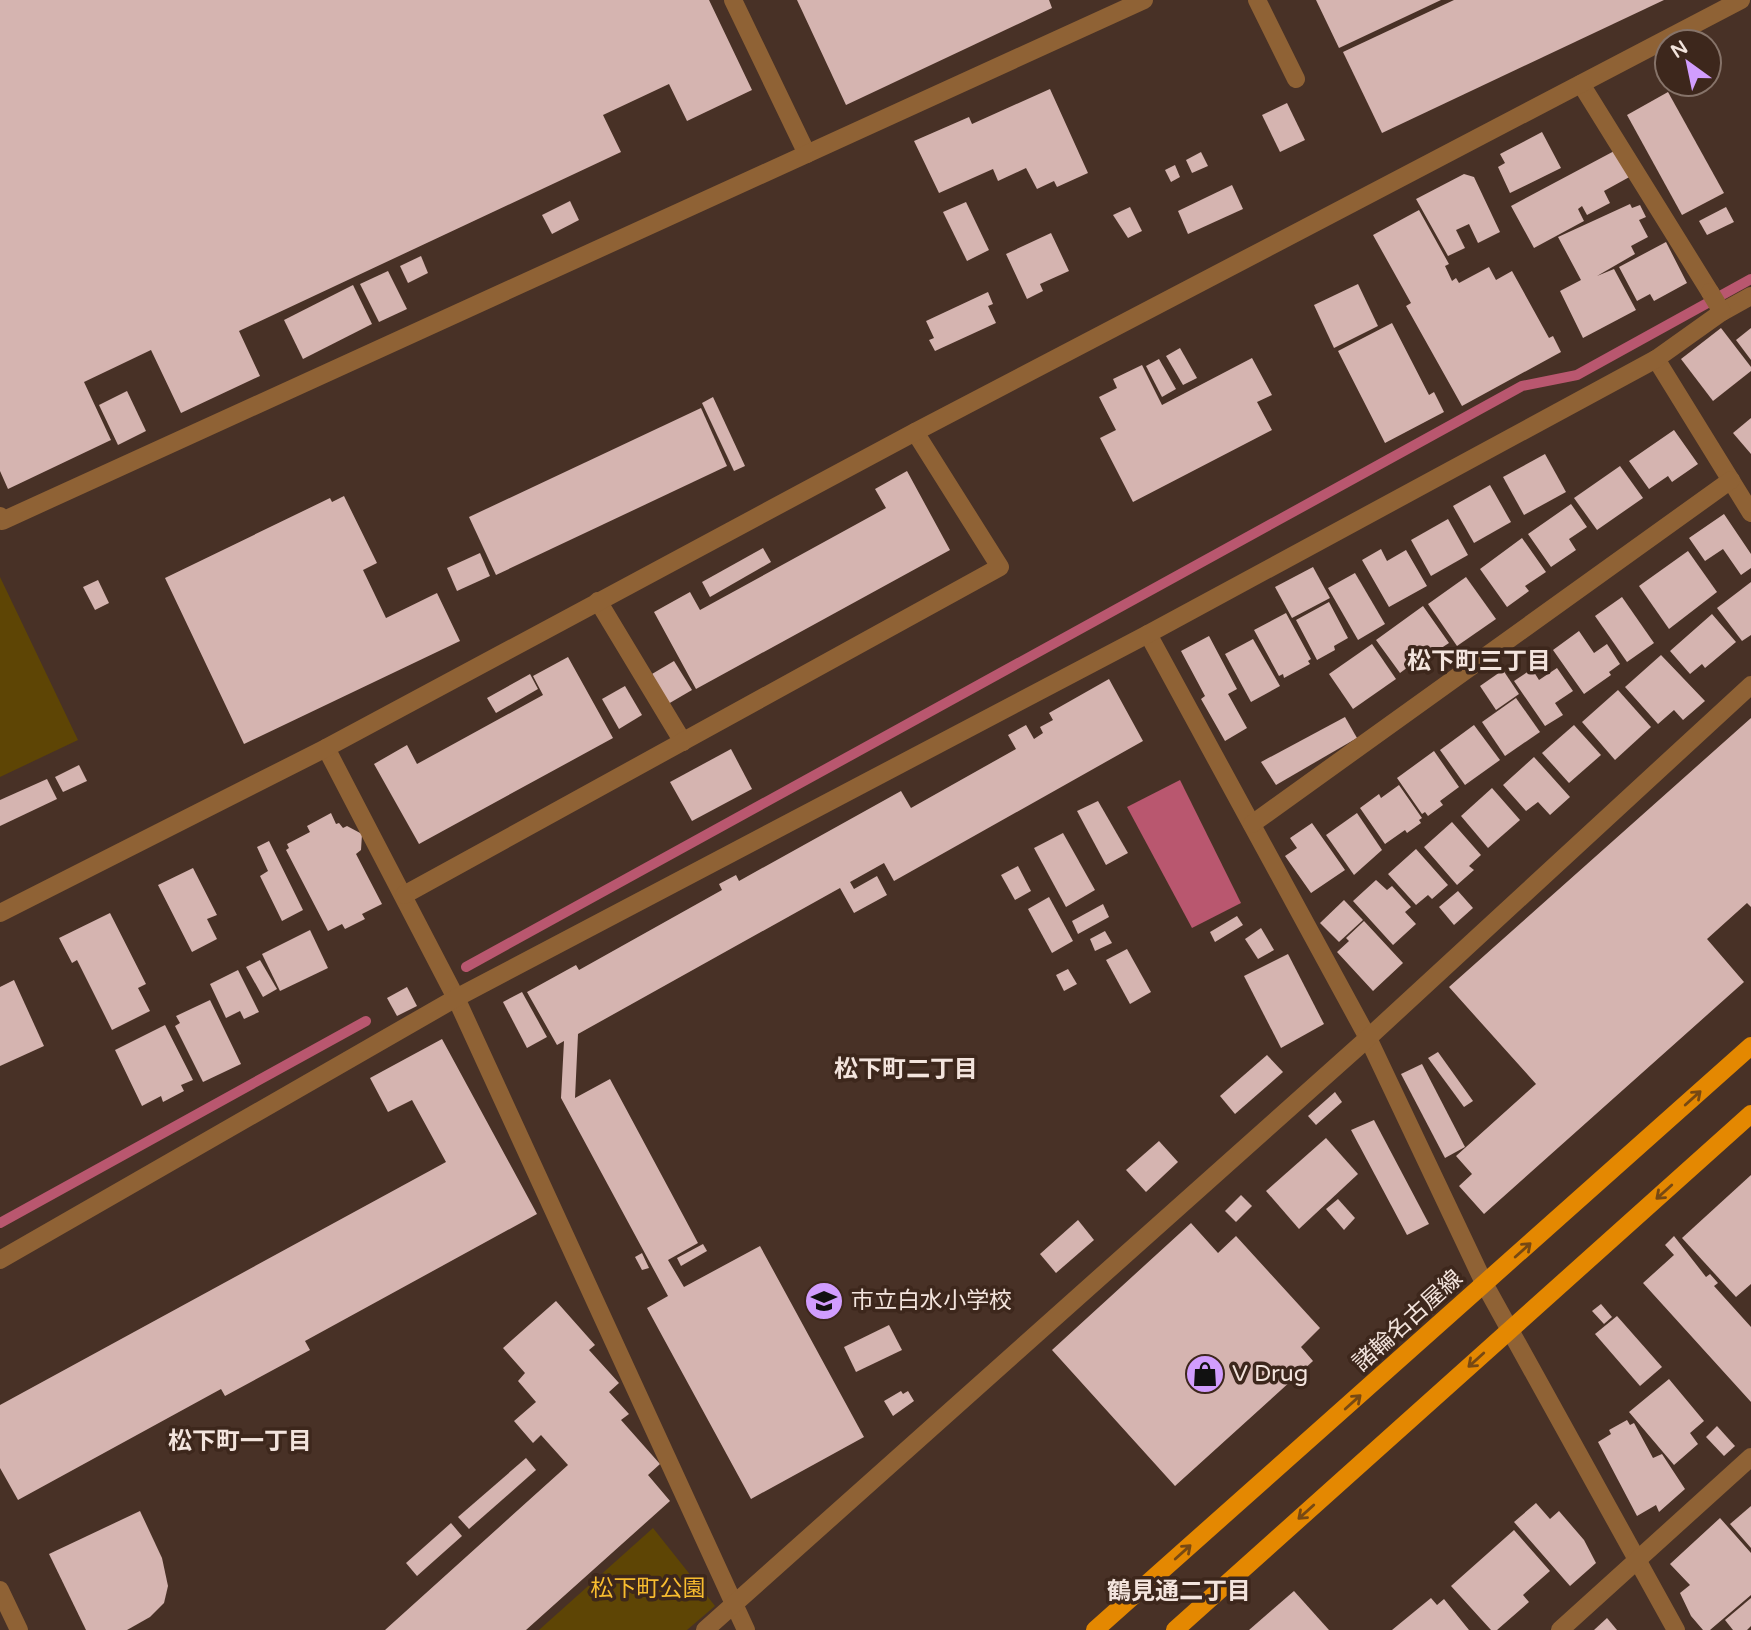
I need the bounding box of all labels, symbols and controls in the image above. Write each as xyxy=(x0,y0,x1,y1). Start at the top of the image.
north arrow xyxy=(1653,28,1723,98)
text: N xyxy=(1667,36,1692,63)
district label: 松下町三丁目 xyxy=(1407,647,1551,676)
district label: 松下町二丁目 xyxy=(834,1055,978,1084)
one-way arrow xyxy=(1684,1090,1701,1107)
one-way arrow xyxy=(1655,1184,1673,1200)
one-way arrow xyxy=(1514,1243,1532,1259)
street label: 諸輪名古屋線 xyxy=(1347,1264,1469,1378)
school or university icon: 市立白水小学校 xyxy=(803,1280,845,1322)
place label: 市立白水小学校 xyxy=(851,1287,1012,1315)
one-way arrow xyxy=(1468,1352,1485,1369)
shop icon: V Drug xyxy=(1184,1353,1226,1395)
place label: V Drug xyxy=(1232,1360,1308,1388)
one-way arrow xyxy=(1344,1393,1361,1410)
district label: 松下町一丁目 xyxy=(168,1427,312,1456)
one-way arrow xyxy=(1298,1504,1316,1520)
one-way arrow xyxy=(1174,1544,1192,1560)
park label: 松下町公園 xyxy=(591,1575,706,1603)
district label: 鶴見通二丁目 xyxy=(1107,1577,1251,1606)

